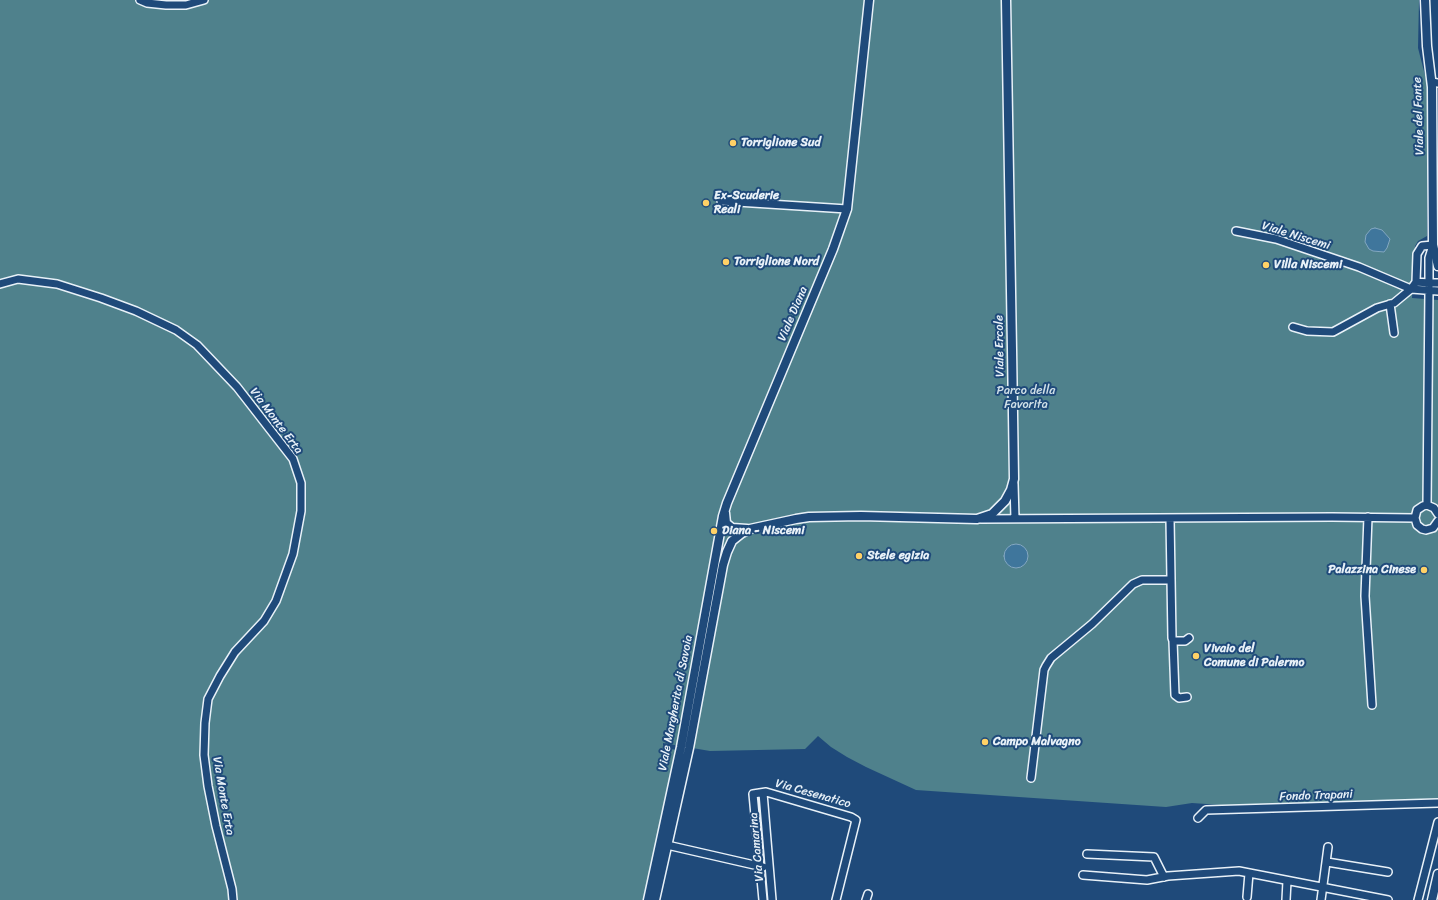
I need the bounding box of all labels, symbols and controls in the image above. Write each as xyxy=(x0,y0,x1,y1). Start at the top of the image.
street label: Viale del Fante xyxy=(1410,77,1428,155)
place label: Torriglione Sud xyxy=(741,136,821,150)
marker: Torriglione Sud xyxy=(728,138,738,148)
place label: Ex-Scuderie Reali xyxy=(714,189,779,217)
marker: Ex-Scuderie Reali xyxy=(701,198,711,208)
street label: Viale Niscemi xyxy=(1260,219,1332,253)
place label: Torriglione Nord xyxy=(734,255,819,269)
marker: Torriglione Nord xyxy=(721,257,731,267)
place label: Villa Niscemi xyxy=(1274,258,1342,272)
marker: Villa Niscemi xyxy=(1261,260,1271,270)
street label: Viale Diana xyxy=(775,285,811,343)
street label: Viale Ercole xyxy=(992,315,1008,377)
park label: Parco della Favorita xyxy=(997,384,1055,412)
street label: Via Monte Erta xyxy=(246,385,306,457)
place label: Diana - Niscemi xyxy=(722,524,805,538)
marker: Diana - Niscemi xyxy=(709,526,719,536)
place label: Stele egizia xyxy=(867,549,929,563)
marker: Stele egizia xyxy=(854,551,864,561)
place label: Palazzina Cinese xyxy=(1328,563,1416,577)
marker: Palazzina Cinese xyxy=(1419,565,1429,575)
street label: Viale Margherita di Savoia xyxy=(656,634,696,772)
place label: Vivaio del Comune di Palermo xyxy=(1204,642,1304,670)
marker: Vivaio del Comune di Palermo xyxy=(1191,651,1201,661)
place label: Campo Malvagno xyxy=(993,735,1081,749)
marker: Campo Malvagno xyxy=(980,737,990,747)
street label: Via Monte Erta xyxy=(209,756,237,836)
street label: Via Cesenatico xyxy=(774,776,852,812)
street label: Fondo Trapani xyxy=(1279,788,1353,804)
street label: Via Camarina xyxy=(747,812,767,882)

